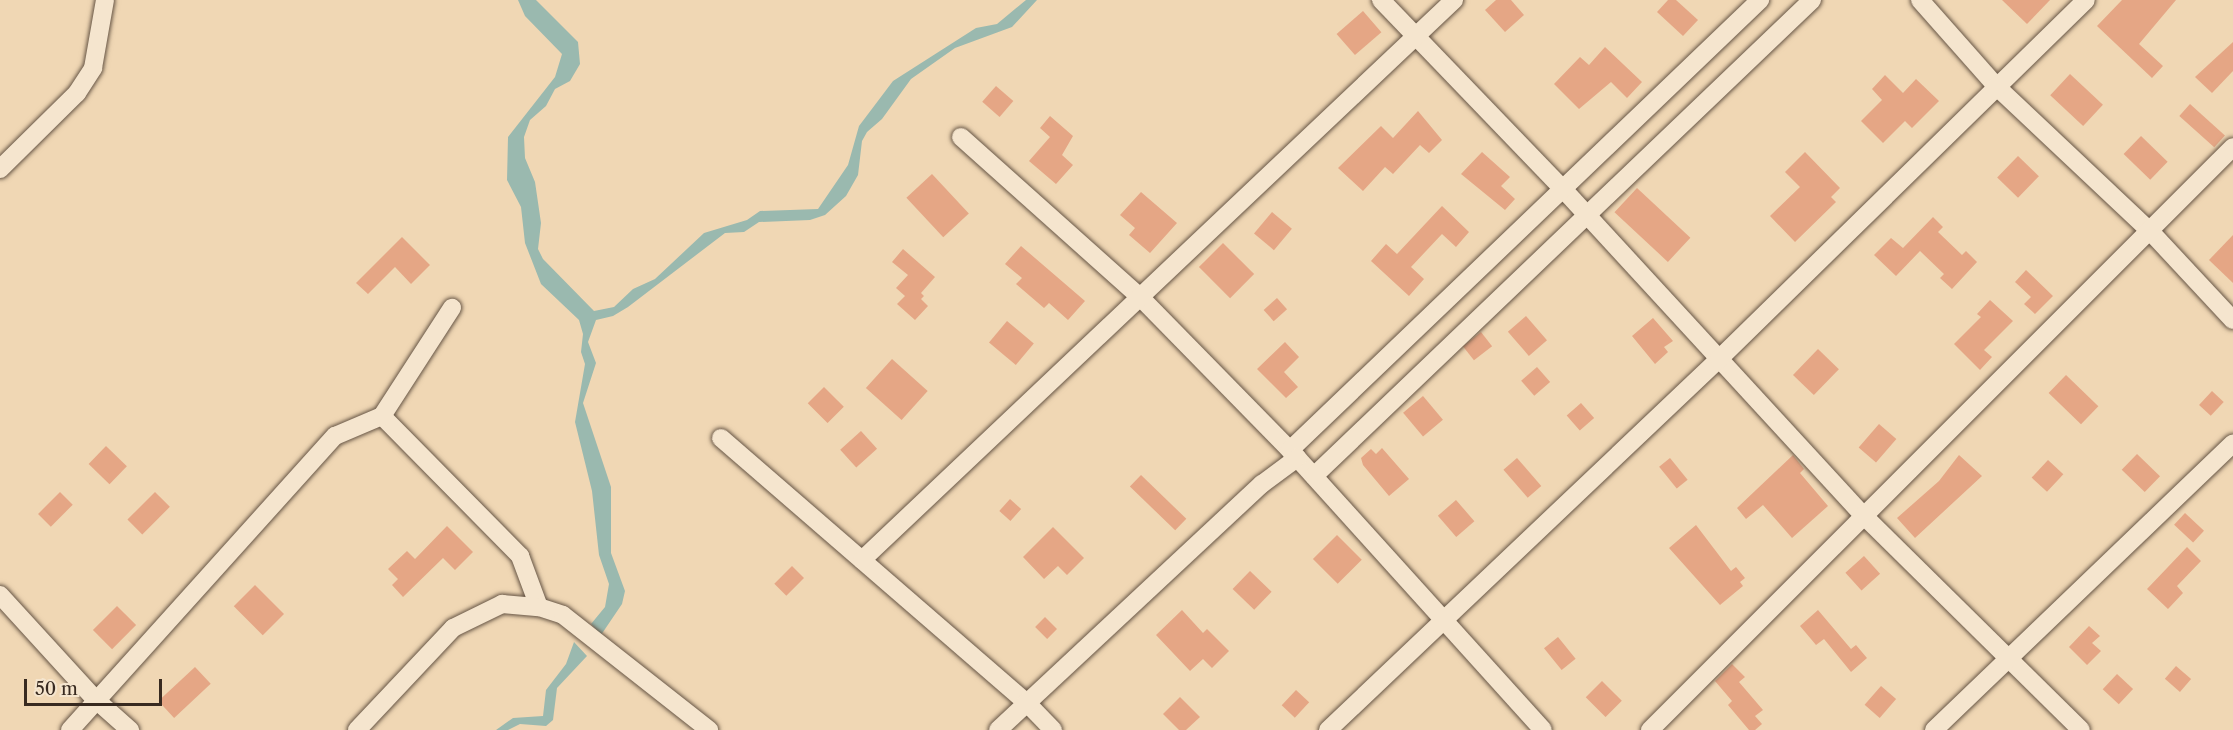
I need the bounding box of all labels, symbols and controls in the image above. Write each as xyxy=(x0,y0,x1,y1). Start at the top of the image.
scale bar xyxy=(27,667,165,705)
text: 50 m xyxy=(35,678,78,700)

